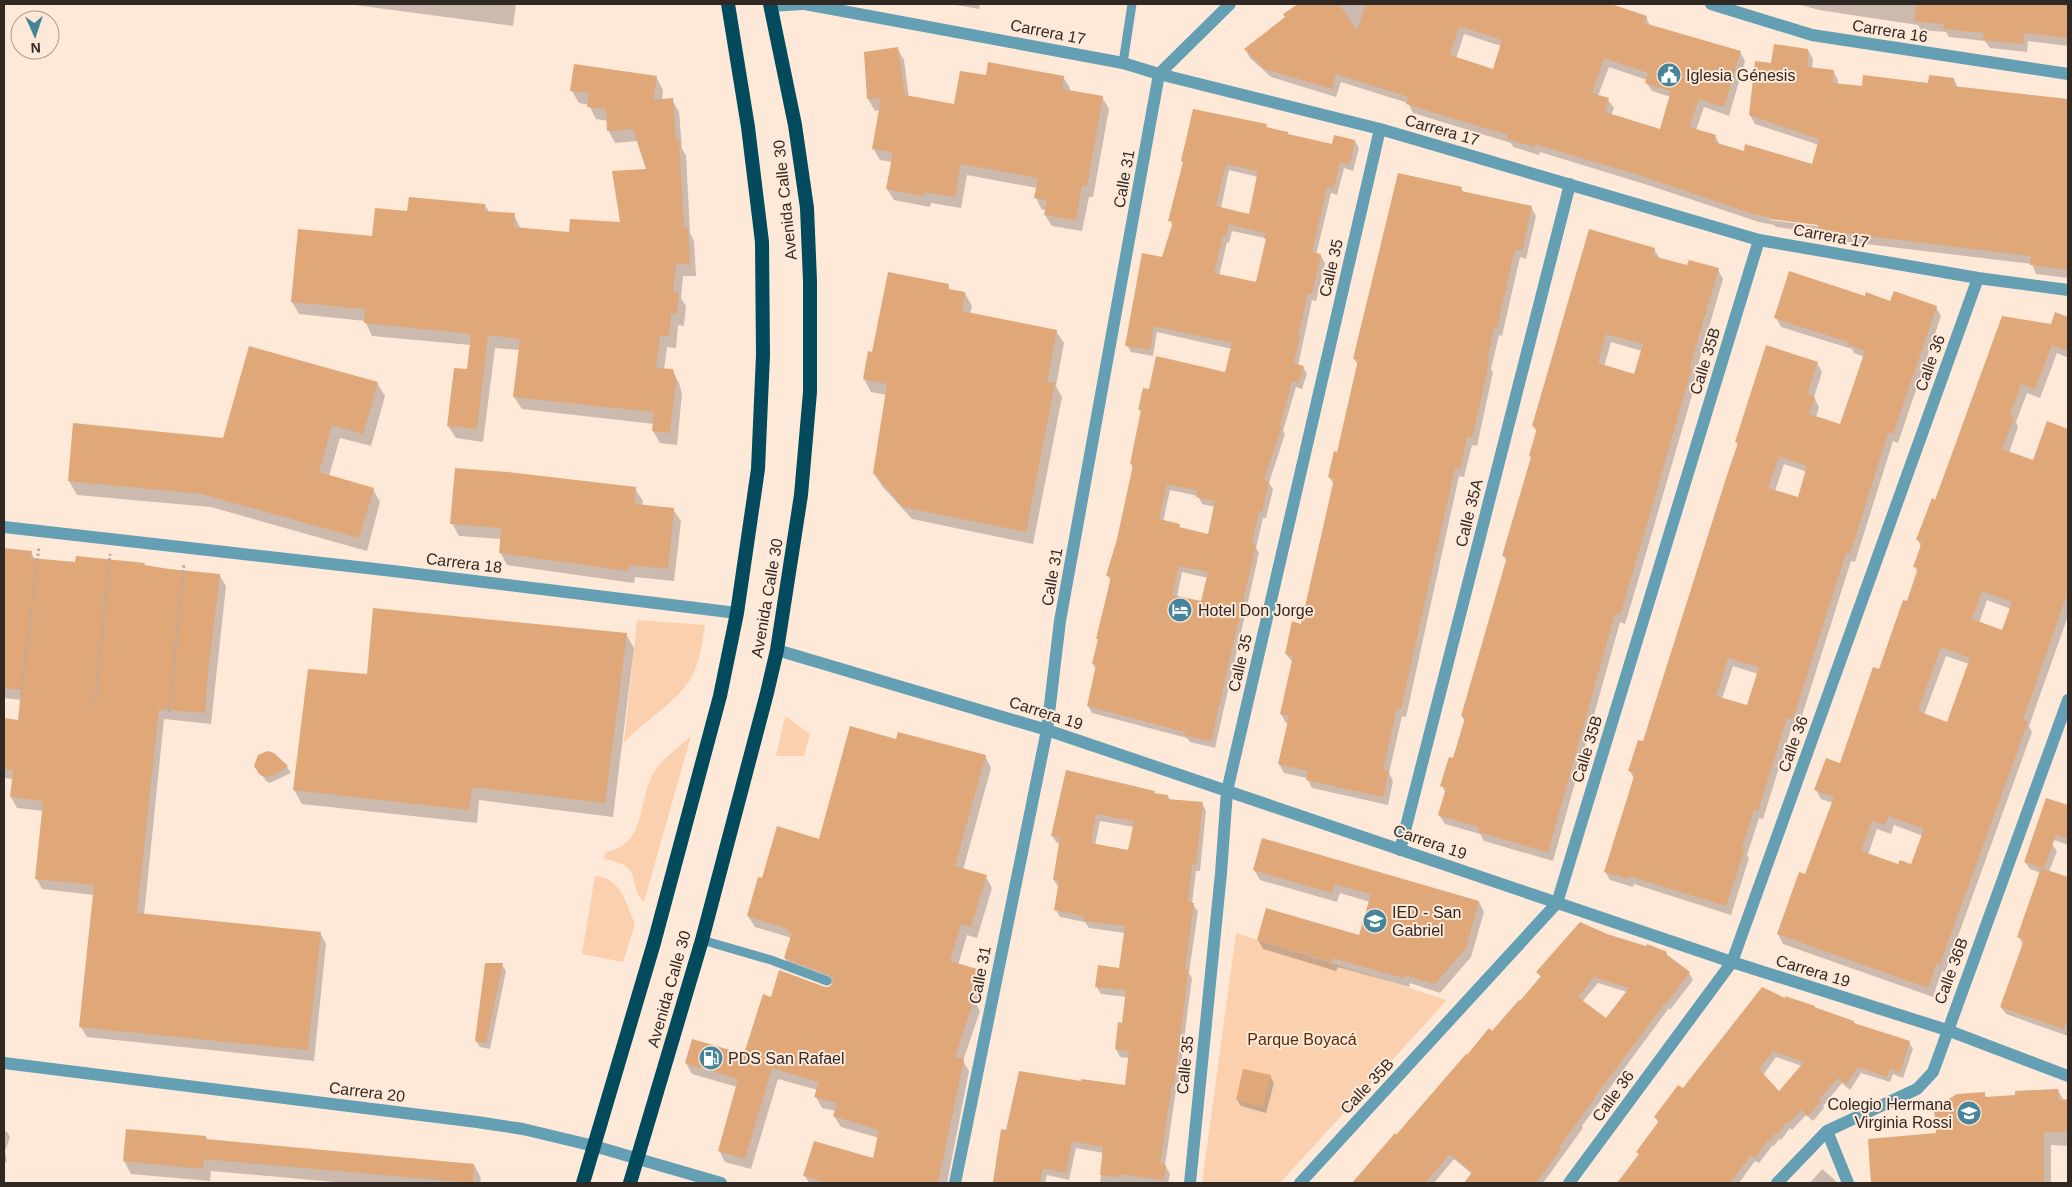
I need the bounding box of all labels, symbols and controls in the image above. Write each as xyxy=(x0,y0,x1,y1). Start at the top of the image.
north arrow xyxy=(10,10,60,60)
street label: Carrera 17 xyxy=(1009,16,1087,48)
street label: Carrera 16 xyxy=(1851,17,1929,45)
text: N xyxy=(30,40,41,56)
public building icon: Iglesia Génesis xyxy=(1656,62,1682,88)
place label: Iglesia Génesis xyxy=(1686,67,1795,84)
street label: Carrera 17 xyxy=(1403,111,1481,149)
street label: Avenida Calle 30 xyxy=(770,139,800,261)
street label: Calle 31 xyxy=(1111,149,1137,209)
street label: Carrera 17 xyxy=(1792,221,1870,251)
street label: Calle 35 xyxy=(1316,237,1346,299)
street label: Calle 35B xyxy=(1687,325,1723,397)
street label: Calle 36 xyxy=(1912,332,1948,393)
street label: Calle 35A xyxy=(1452,477,1486,549)
street label: Avenida Calle 30 xyxy=(748,537,786,659)
street label: Calle 31 xyxy=(1039,547,1065,607)
street label: Carrera 18 xyxy=(425,550,503,576)
hotel icon: Hotel Don Jorge xyxy=(1167,597,1193,623)
place label: Hotel Don Jorge xyxy=(1198,602,1314,619)
street label: Calle 35 xyxy=(1225,632,1255,694)
street label: Carrera 19 xyxy=(1007,693,1085,733)
street label: Calle 35B xyxy=(1569,713,1605,785)
street label: Calle 36 xyxy=(1775,713,1811,774)
street label: Carrera 19 xyxy=(1391,822,1469,863)
place label: IED - San Gabriel xyxy=(1392,904,1461,939)
school or university icon: IED - San Gabriel xyxy=(1362,908,1388,934)
street label: Avenida Calle 30 xyxy=(644,929,694,1049)
street label: Calle 36B xyxy=(1931,935,1971,1007)
street label: Calle 31 xyxy=(966,944,994,1005)
street label: Carrera 19 xyxy=(1774,952,1852,990)
park label: Parque Boyacá xyxy=(1247,1031,1357,1048)
street label: Calle 35 xyxy=(1173,1035,1197,1095)
fuel station icon: PDS San Rafael xyxy=(698,1045,724,1071)
place label: PDS San Rafael xyxy=(728,1050,845,1067)
street label: Calle 35B xyxy=(1337,1055,1397,1117)
street label: Calle 36 xyxy=(1589,1067,1637,1125)
street label: Carrera 20 xyxy=(328,1079,406,1105)
place label: Colegio Hermana Virginia Rossi xyxy=(1827,1096,1952,1131)
school or university icon: Colegio Hermana Virginia Rossi xyxy=(1956,1100,1982,1126)

